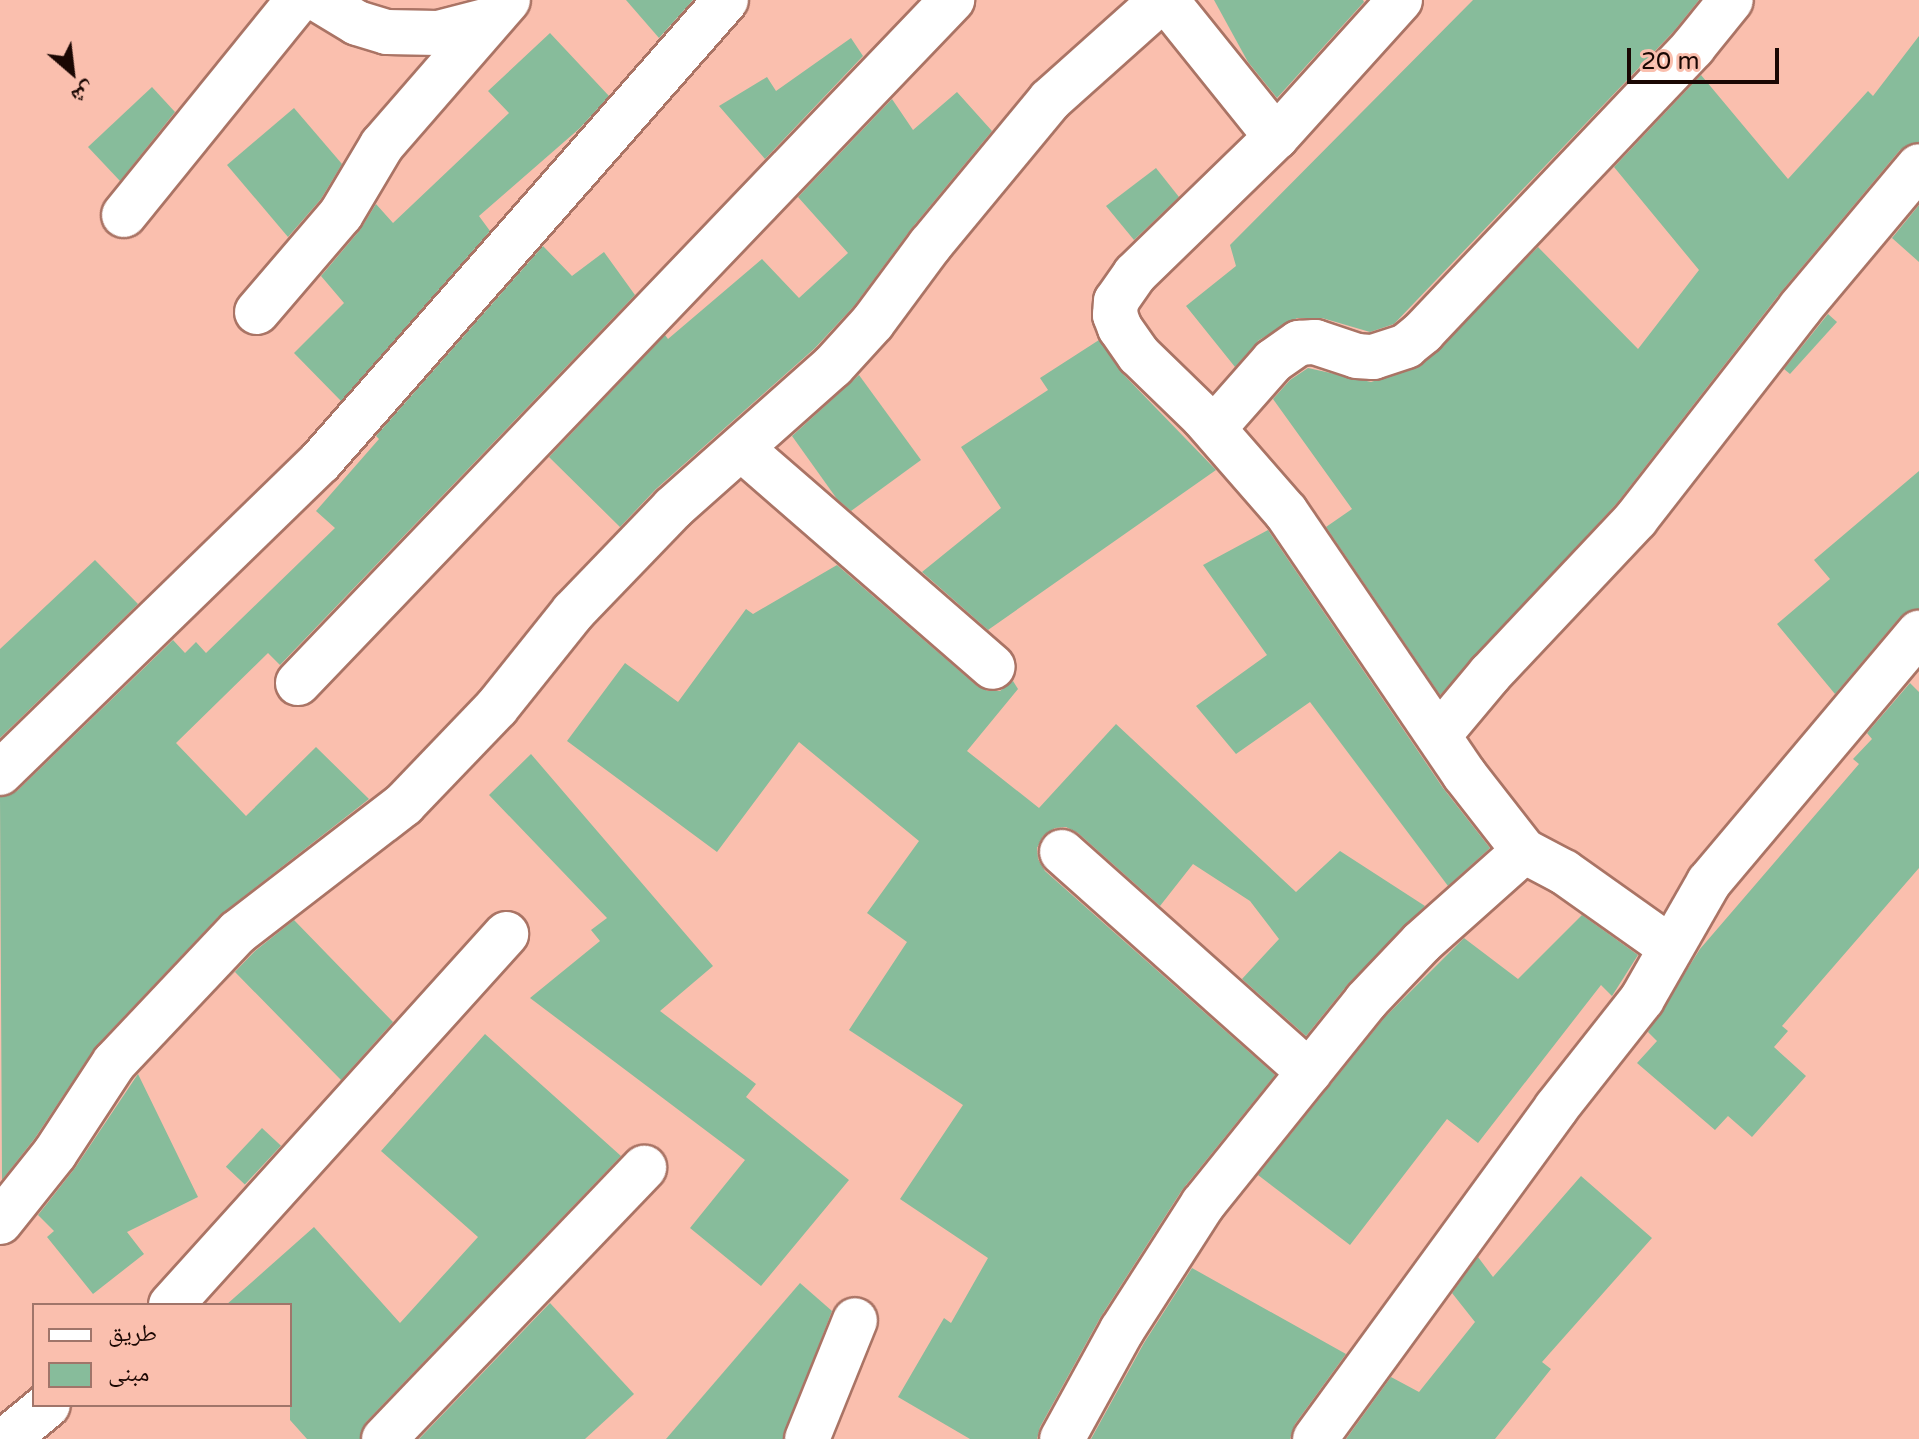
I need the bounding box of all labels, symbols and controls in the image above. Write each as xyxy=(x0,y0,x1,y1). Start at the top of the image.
north arrow xyxy=(32,32,112,112)
scale bar xyxy=(1631,32,1783,82)
text: 20 m xyxy=(1641,47,1699,76)
text: ش xyxy=(67,76,100,110)
legend xyxy=(32,1303,292,1407)
text: طريق xyxy=(108,1319,157,1348)
text: مبنى xyxy=(108,1359,149,1388)

